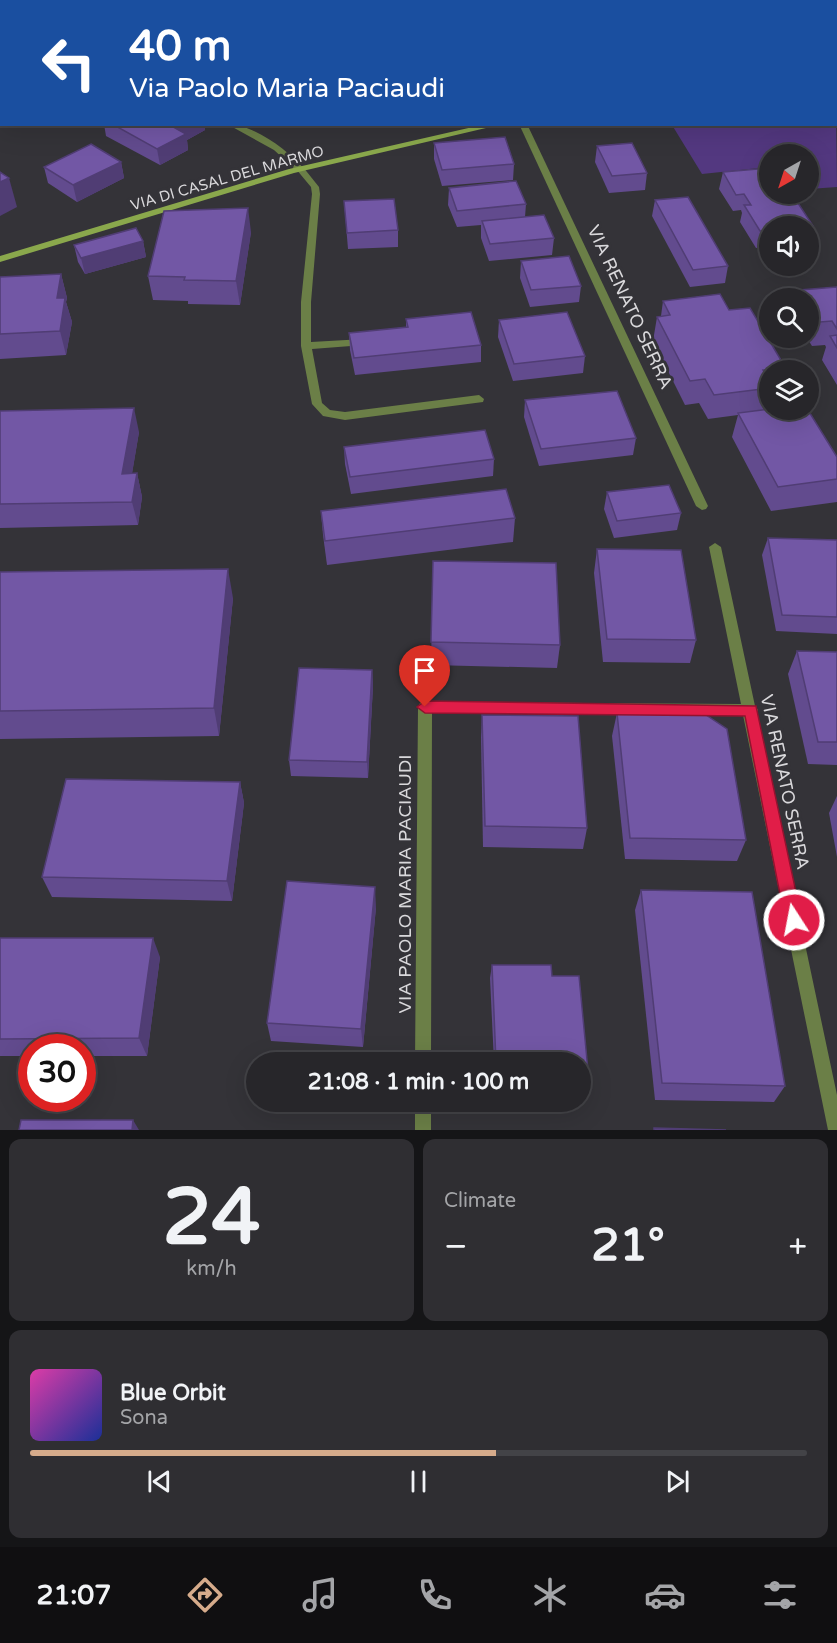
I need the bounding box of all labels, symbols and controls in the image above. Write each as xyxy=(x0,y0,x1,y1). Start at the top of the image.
text: 40 m xyxy=(129,21,231,72)
icon: left xyxy=(30,24,108,102)
text: Via Paolo Maria Paciaudi xyxy=(129,72,445,105)
street label: VIA DI CASAL DEL MARMO xyxy=(128,142,326,214)
north arrow xyxy=(759,144,819,204)
map controls xyxy=(759,144,819,420)
button: sound xyxy=(759,216,819,276)
street label: VIA RENATO SERRA xyxy=(582,222,678,392)
button: search xyxy=(759,288,819,348)
button: layers xyxy=(759,360,819,420)
pin xyxy=(399,645,450,707)
icon: arrive xyxy=(408,654,441,687)
street label: VIA RENATO SERRA xyxy=(756,693,814,871)
street label: VIA PAOLO MARIA PACIAUDI xyxy=(394,755,416,1013)
position arrow xyxy=(762,888,826,952)
speed limit sign: 30 xyxy=(18,1034,96,1112)
text: 21:08 · 1 min · 100 m xyxy=(308,1069,529,1095)
text: 24 xyxy=(163,1171,260,1265)
text: Climate xyxy=(444,1189,516,1213)
text: 21° xyxy=(591,1219,665,1273)
text: − xyxy=(444,1227,468,1266)
text: + xyxy=(788,1227,807,1266)
text: km/h xyxy=(186,1257,237,1281)
text: Blue Orbit xyxy=(120,1380,226,1406)
text: Sona xyxy=(120,1406,168,1430)
icon: previous xyxy=(143,1465,176,1498)
icon: pause xyxy=(402,1465,435,1498)
icon: next xyxy=(661,1465,694,1498)
icon: directions xyxy=(184,1574,226,1616)
icon: music xyxy=(299,1574,341,1616)
icon: phone xyxy=(414,1574,456,1616)
icon: climate xyxy=(529,1574,571,1616)
icon: car xyxy=(644,1574,686,1616)
icon: filters xyxy=(759,1574,801,1616)
text: 21:07 xyxy=(36,1579,111,1612)

